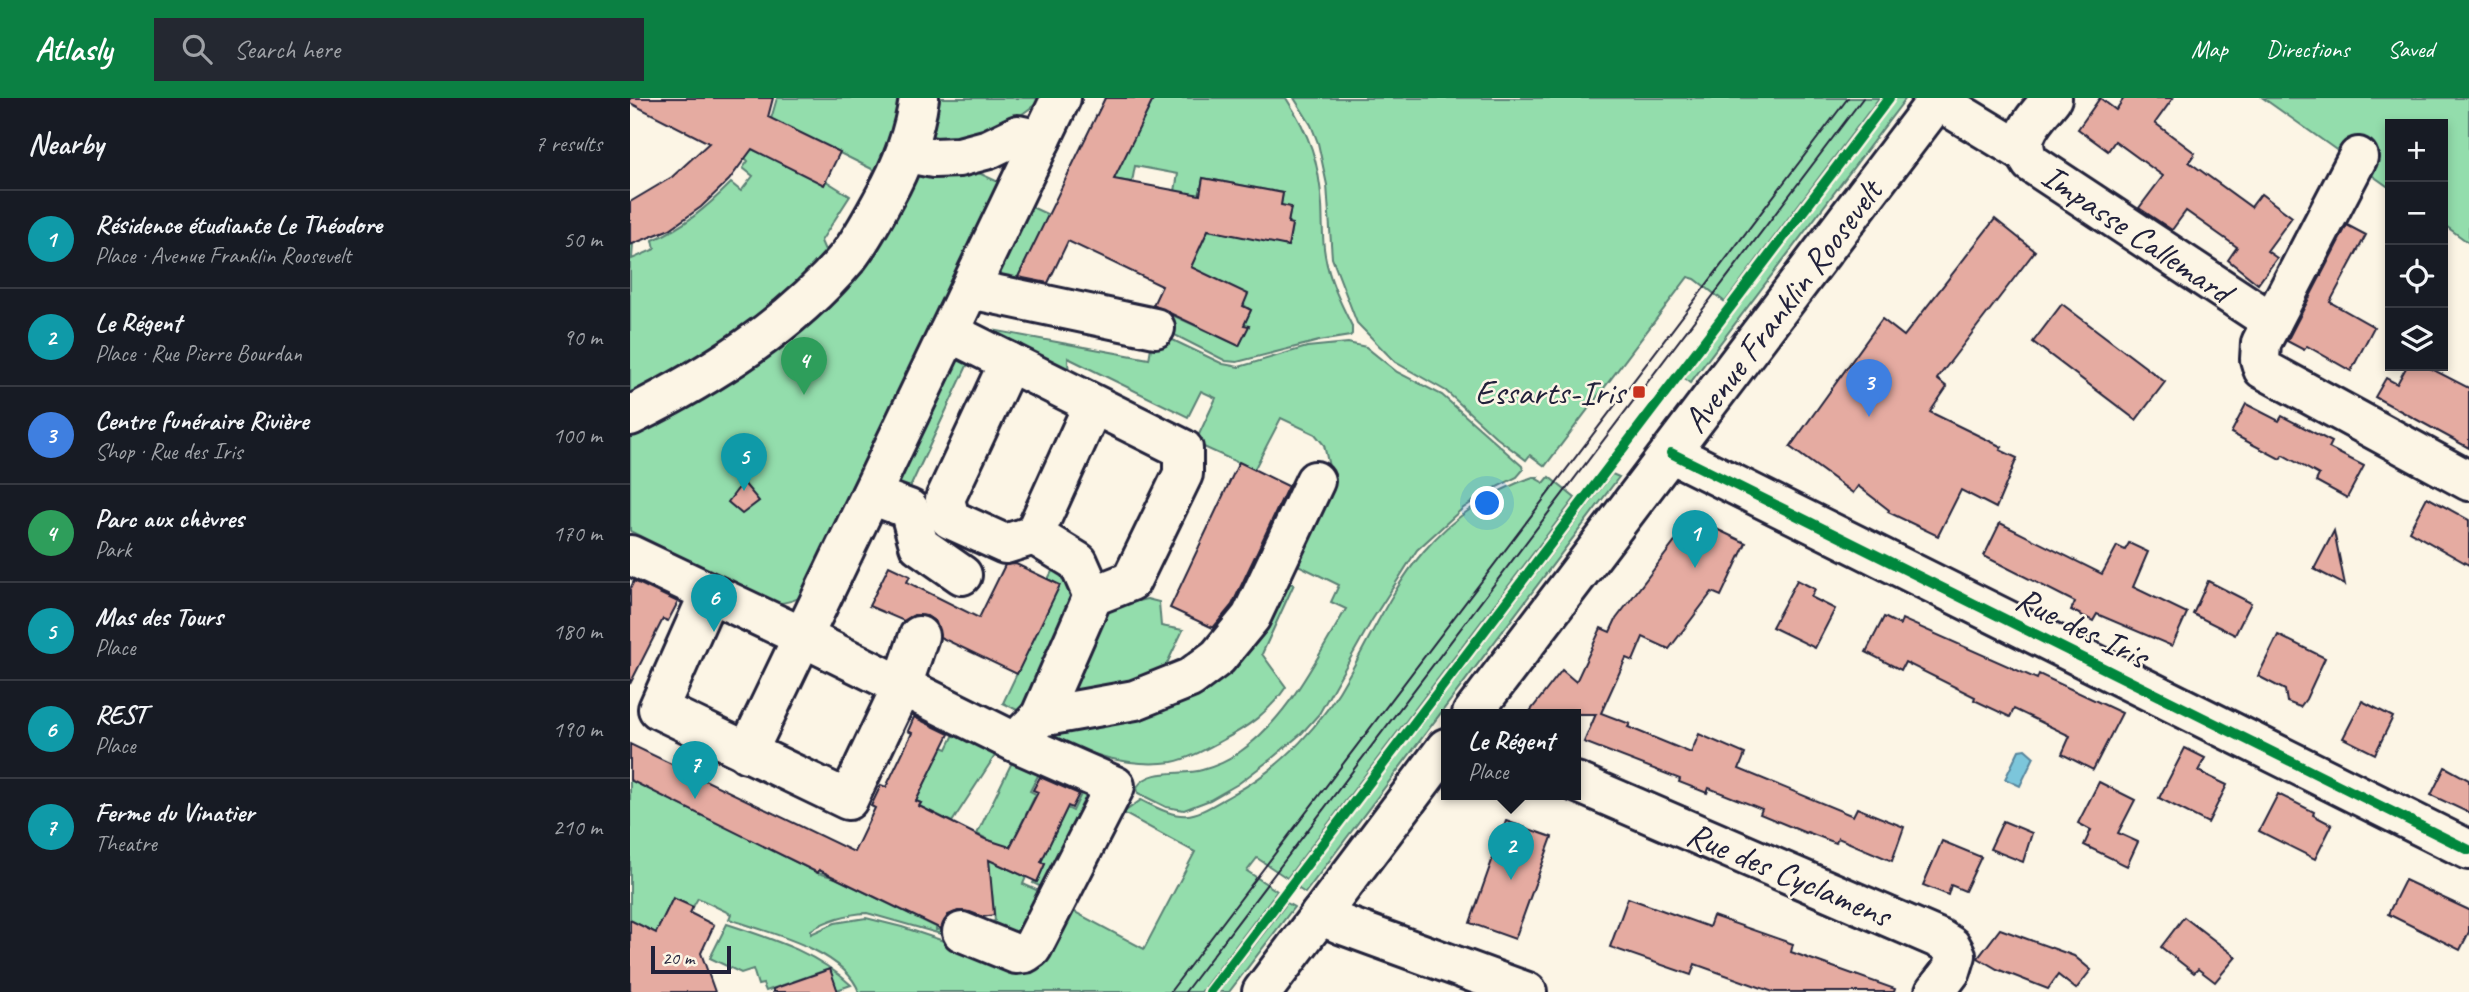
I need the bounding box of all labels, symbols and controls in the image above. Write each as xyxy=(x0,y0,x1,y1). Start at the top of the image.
search box xyxy=(154,18,644,81)
text: Atlasly xyxy=(35,28,112,70)
icon: search xyxy=(178,30,216,68)
text: Search here xyxy=(234,33,340,66)
text: Map xyxy=(2191,34,2228,64)
text: Directions xyxy=(2266,34,2349,64)
text: Saved xyxy=(2387,34,2434,64)
map controls xyxy=(2385,119,2448,371)
button: + xyxy=(2385,119,2448,182)
text: Nearby xyxy=(28,125,104,163)
text: 7 results xyxy=(535,129,602,158)
street label: Impasse Callemard xyxy=(2033,153,2245,316)
street label: Avenue Franklin Roosevelt xyxy=(1673,168,1894,442)
button: − xyxy=(2385,182,2448,245)
text: Résidence étudiante Le Théodore xyxy=(95,208,382,241)
text: 1 xyxy=(46,225,56,254)
text: 50 m xyxy=(563,225,602,254)
text: Place · Avenue Franklin Roosevelt xyxy=(95,241,351,270)
button: locate xyxy=(2385,245,2448,308)
text: Le Régent xyxy=(95,306,181,339)
button: layers xyxy=(2385,308,2448,371)
text: 2 xyxy=(46,323,56,352)
text: 90 m xyxy=(563,323,602,352)
pin: 4 xyxy=(781,337,827,395)
text: Place · Rue Pierre Bourdan xyxy=(95,339,302,368)
pin: 3 xyxy=(1846,359,1892,417)
place label: Essarts-Iris xyxy=(1475,370,1628,415)
marker: Essarts-Iris xyxy=(1631,384,1647,400)
text: Centre funéraire Rivière xyxy=(95,404,308,437)
text: 3 xyxy=(46,421,56,450)
text: 100 m xyxy=(553,421,602,450)
pin: 5 xyxy=(721,433,767,491)
text: Shop · Rue des Iris xyxy=(95,437,242,466)
your location xyxy=(1470,486,1504,520)
text: Parc aux chèvres xyxy=(95,502,244,535)
pin: 1 xyxy=(1672,510,1718,568)
text: 4 xyxy=(46,519,56,548)
text: 170 m xyxy=(553,519,602,548)
text: Park xyxy=(95,535,131,564)
pin: 6 xyxy=(691,574,737,632)
street label: Rue des Iris xyxy=(2008,576,2158,680)
text: Mas des Tours xyxy=(95,600,223,633)
text: 5 xyxy=(46,617,56,646)
text: 180 m xyxy=(553,617,602,646)
text: Place xyxy=(95,633,135,662)
text: REST xyxy=(95,698,147,731)
popup xyxy=(1441,709,1581,800)
text: 6 xyxy=(46,715,56,744)
text: 190 m xyxy=(553,715,602,744)
text: Le Régent xyxy=(1468,724,1554,757)
text: Place xyxy=(95,731,135,760)
pin: 7 xyxy=(672,741,718,799)
text: Place xyxy=(1468,757,1508,786)
text: Ferme du Vinatier xyxy=(95,796,254,829)
street label: Rue des Cyclamens xyxy=(1680,811,1900,939)
text: 7 xyxy=(46,813,56,842)
text: 210 m xyxy=(553,813,602,842)
pin: 2 xyxy=(1488,822,1534,880)
text: Theatre xyxy=(95,829,157,858)
scale bar xyxy=(651,943,732,975)
text: 20 m xyxy=(662,946,694,970)

